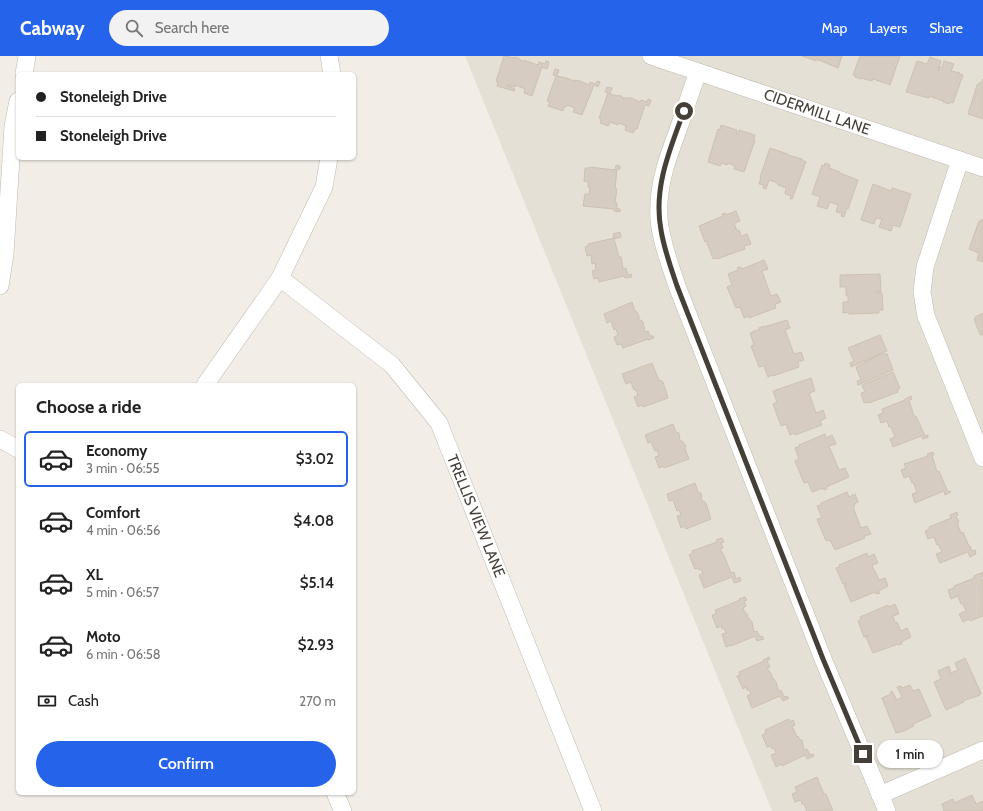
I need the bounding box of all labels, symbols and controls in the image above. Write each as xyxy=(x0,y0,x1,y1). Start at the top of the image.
search box xyxy=(109,10,389,46)
text: Cabway xyxy=(20,17,85,40)
icon: search xyxy=(123,17,145,39)
text: Search here xyxy=(155,19,229,37)
text: Map xyxy=(822,19,847,37)
text: Layers xyxy=(869,19,907,37)
text: Share xyxy=(929,19,963,37)
street label: CIDERMILL LANE xyxy=(761,85,873,139)
text: Stoneleigh Drive xyxy=(60,88,167,106)
route start xyxy=(675,102,693,120)
text: Stoneleigh Drive xyxy=(60,127,167,145)
text: Choose a ride xyxy=(36,396,141,418)
icon: car xyxy=(38,441,74,477)
text: Economy xyxy=(86,442,147,460)
text: $3.02 xyxy=(296,450,334,468)
street label: TRELLIS VIEW LANE xyxy=(443,452,509,580)
text: 3 min · 06:55 xyxy=(86,460,160,476)
icon: car xyxy=(38,503,74,539)
text: Comfort xyxy=(86,504,140,522)
text: $4.08 xyxy=(294,512,334,530)
text: 4 min · 06:56 xyxy=(86,522,160,538)
icon: car xyxy=(38,565,74,601)
text: XL xyxy=(86,566,103,584)
text: $5.14 xyxy=(300,574,334,592)
text: 5 min · 06:57 xyxy=(86,584,159,600)
icon: car xyxy=(38,627,74,663)
text: Moto xyxy=(86,628,120,646)
text: $2.93 xyxy=(298,636,334,654)
text: 6 min · 06:58 xyxy=(86,646,161,662)
icon: cash xyxy=(36,690,58,712)
text: Cash xyxy=(68,692,99,710)
text: 270 m xyxy=(299,693,336,709)
callout: 1 min xyxy=(877,740,943,768)
button: Confirm xyxy=(36,741,336,787)
route end xyxy=(854,745,872,763)
text: 1 min xyxy=(895,746,925,762)

